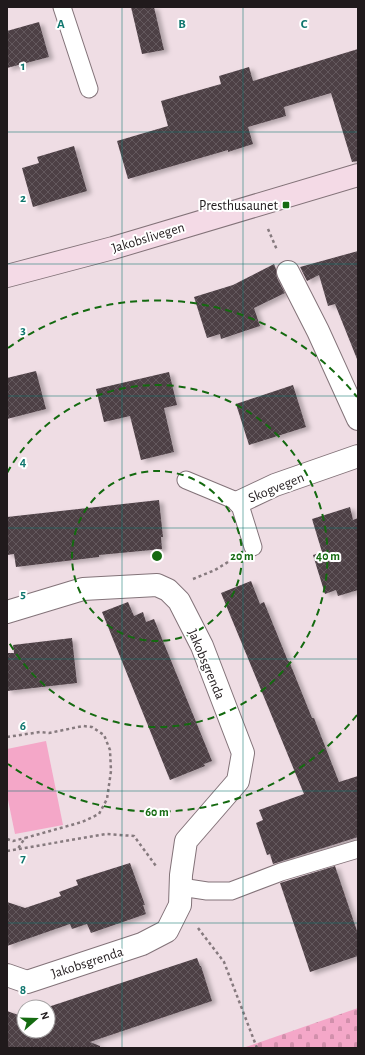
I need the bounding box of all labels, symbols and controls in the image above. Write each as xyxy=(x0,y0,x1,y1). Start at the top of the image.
text: A xyxy=(57,18,65,31)
text: B xyxy=(178,18,186,31)
text: C xyxy=(301,18,308,31)
text: 1 xyxy=(21,60,25,73)
text: 2 xyxy=(20,192,26,205)
place label: Presthusaunet xyxy=(199,199,279,213)
marker: Presthusaunet xyxy=(281,200,291,210)
street label: Jakobslivegen xyxy=(110,220,186,256)
text: 3 xyxy=(20,324,26,337)
text: 4 xyxy=(20,456,27,469)
street label: Skogvegen xyxy=(246,470,306,505)
centre of rings xyxy=(150,549,164,563)
text: 20 m xyxy=(230,550,254,562)
text: 40 m xyxy=(316,550,340,562)
text: 5 xyxy=(20,588,26,601)
street label: Jakobsgrenda xyxy=(185,627,227,702)
text: 6 xyxy=(20,720,26,733)
text: 60 m xyxy=(145,806,169,818)
text: 7 xyxy=(20,852,26,865)
street label: Jakobsgrenda xyxy=(50,945,125,981)
text: 8 xyxy=(20,984,26,997)
north arrow xyxy=(16,999,56,1039)
text: N xyxy=(38,1010,51,1021)

